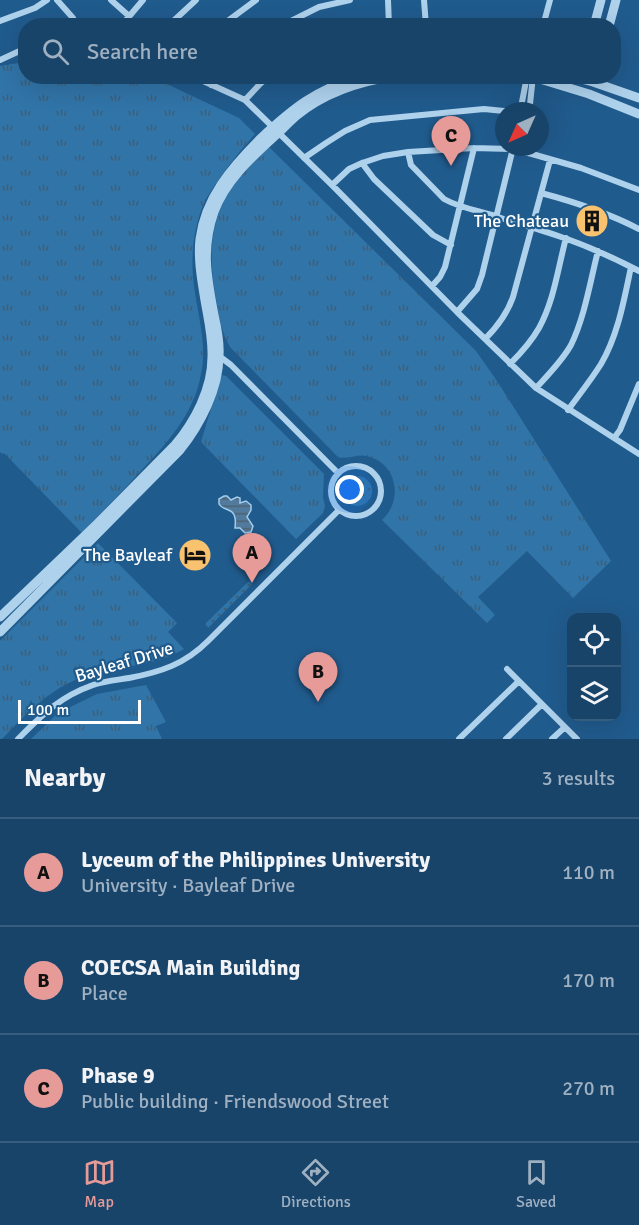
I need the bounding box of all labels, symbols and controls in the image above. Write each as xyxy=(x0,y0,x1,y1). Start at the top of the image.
search box xyxy=(18,18,621,84)
icon: search xyxy=(39,35,72,68)
text: Search here xyxy=(87,38,198,65)
north arrow xyxy=(495,102,549,156)
pin: C xyxy=(432,116,470,166)
building icon: The Chateau xyxy=(574,203,610,239)
place label: The Chateau xyxy=(474,210,569,232)
your location xyxy=(335,475,364,504)
pin: A xyxy=(232,534,272,583)
hotel icon: The Bayleaf xyxy=(177,537,213,573)
place label: The Bayleaf xyxy=(83,544,173,566)
map controls xyxy=(567,613,621,721)
button: locate xyxy=(567,613,621,667)
street label: Bayleaf Drive xyxy=(72,637,176,687)
pin: B xyxy=(298,652,338,702)
button: layers xyxy=(567,667,621,721)
scale bar xyxy=(18,697,141,724)
text: 100 m xyxy=(27,700,69,720)
text: Nearby xyxy=(24,762,105,794)
text: 3 results xyxy=(542,766,615,791)
text: Lyceum of the Philippines University xyxy=(81,846,430,873)
text: A xyxy=(37,860,50,885)
text: 110 m xyxy=(562,860,615,885)
text: University · Bayleaf Drive xyxy=(81,873,295,898)
text: COECSA Main Building xyxy=(81,954,300,981)
text: B xyxy=(37,968,50,993)
text: 170 m xyxy=(562,968,615,993)
text: Place xyxy=(81,981,128,1006)
text: Phase 9 xyxy=(81,1062,155,1089)
text: C xyxy=(37,1076,50,1101)
text: 270 m xyxy=(562,1076,615,1101)
text: Public building · Friendswood Street xyxy=(81,1089,389,1114)
tab: Map xyxy=(83,1156,116,1212)
tab: Directions xyxy=(281,1156,351,1212)
tab: Saved xyxy=(516,1156,556,1212)

